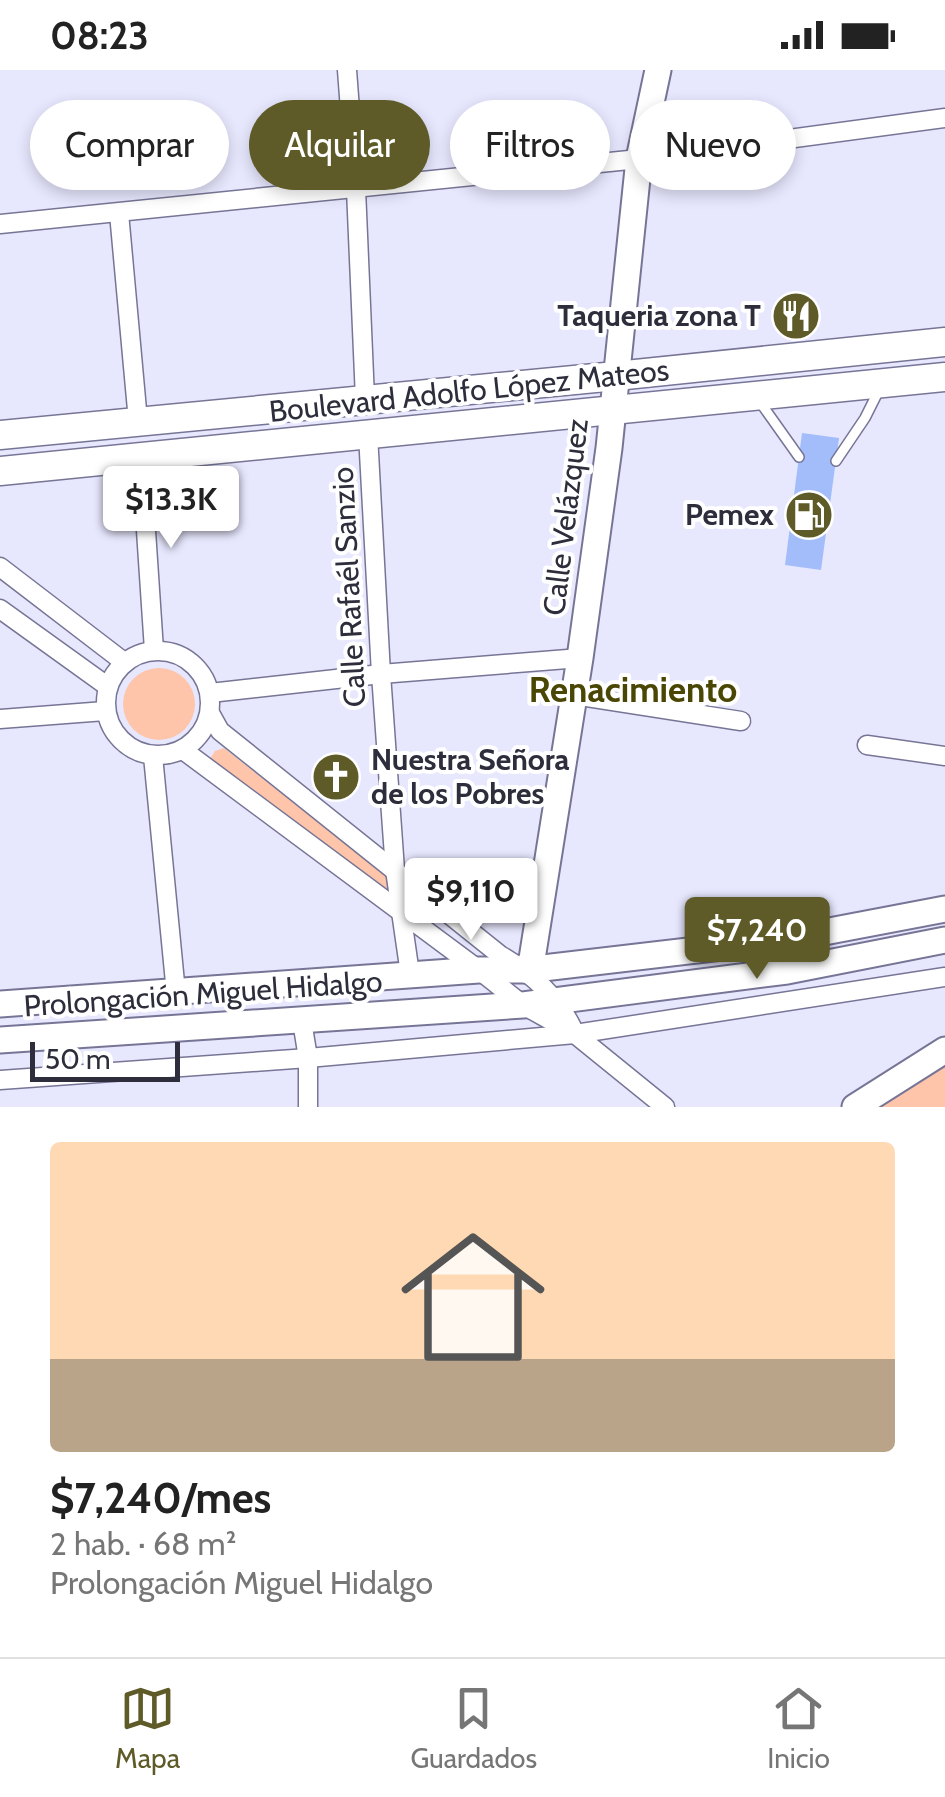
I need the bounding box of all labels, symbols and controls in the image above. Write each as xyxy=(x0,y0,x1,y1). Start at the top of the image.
text: 08:23 xyxy=(50,12,149,59)
chip: Comprar xyxy=(30,100,229,190)
chip: Alquilar xyxy=(249,100,430,190)
chip: Filtros xyxy=(450,100,610,190)
chip: Nuevo xyxy=(630,100,796,190)
restaurant icon: Taqueria zona T xyxy=(770,290,822,342)
place label: Taqueria zona T xyxy=(557,297,761,334)
street label: Boulevard Adolfo López Mateos xyxy=(267,351,671,430)
street label: Calle Velázquez xyxy=(535,416,596,617)
pin: $13.3K xyxy=(90,466,252,551)
street label: Calle Rafaél Sanzio xyxy=(324,466,373,708)
text: $13.3K xyxy=(125,479,217,518)
fuel station icon: Pemex xyxy=(783,489,835,541)
place label: Pemex xyxy=(685,496,774,533)
district label: Renacimiento xyxy=(529,668,737,711)
place label: Nuestra Señora de los Pobres xyxy=(371,741,570,812)
church icon: Nuestra Señora de los Pobres xyxy=(310,751,362,803)
pin: $9,110 xyxy=(390,858,552,943)
text: $9,110 xyxy=(426,871,516,910)
pin: $7,240 xyxy=(676,897,838,982)
text: $7,240 xyxy=(707,910,807,949)
street label: Prolongación Miguel Hidalgo xyxy=(23,963,383,1024)
scale bar xyxy=(30,1037,180,1081)
text: 50 m xyxy=(45,1042,111,1076)
icon: home xyxy=(383,1207,563,1387)
text: $7,240/mes xyxy=(50,1472,271,1524)
text: 2 hab. · 68 m² xyxy=(50,1524,236,1563)
text: Prolongación Miguel Hidalgo xyxy=(50,1563,433,1602)
tab: Mapa xyxy=(115,1681,180,1775)
tab: Guardados xyxy=(410,1681,537,1775)
tab: Inicio xyxy=(767,1681,830,1775)

